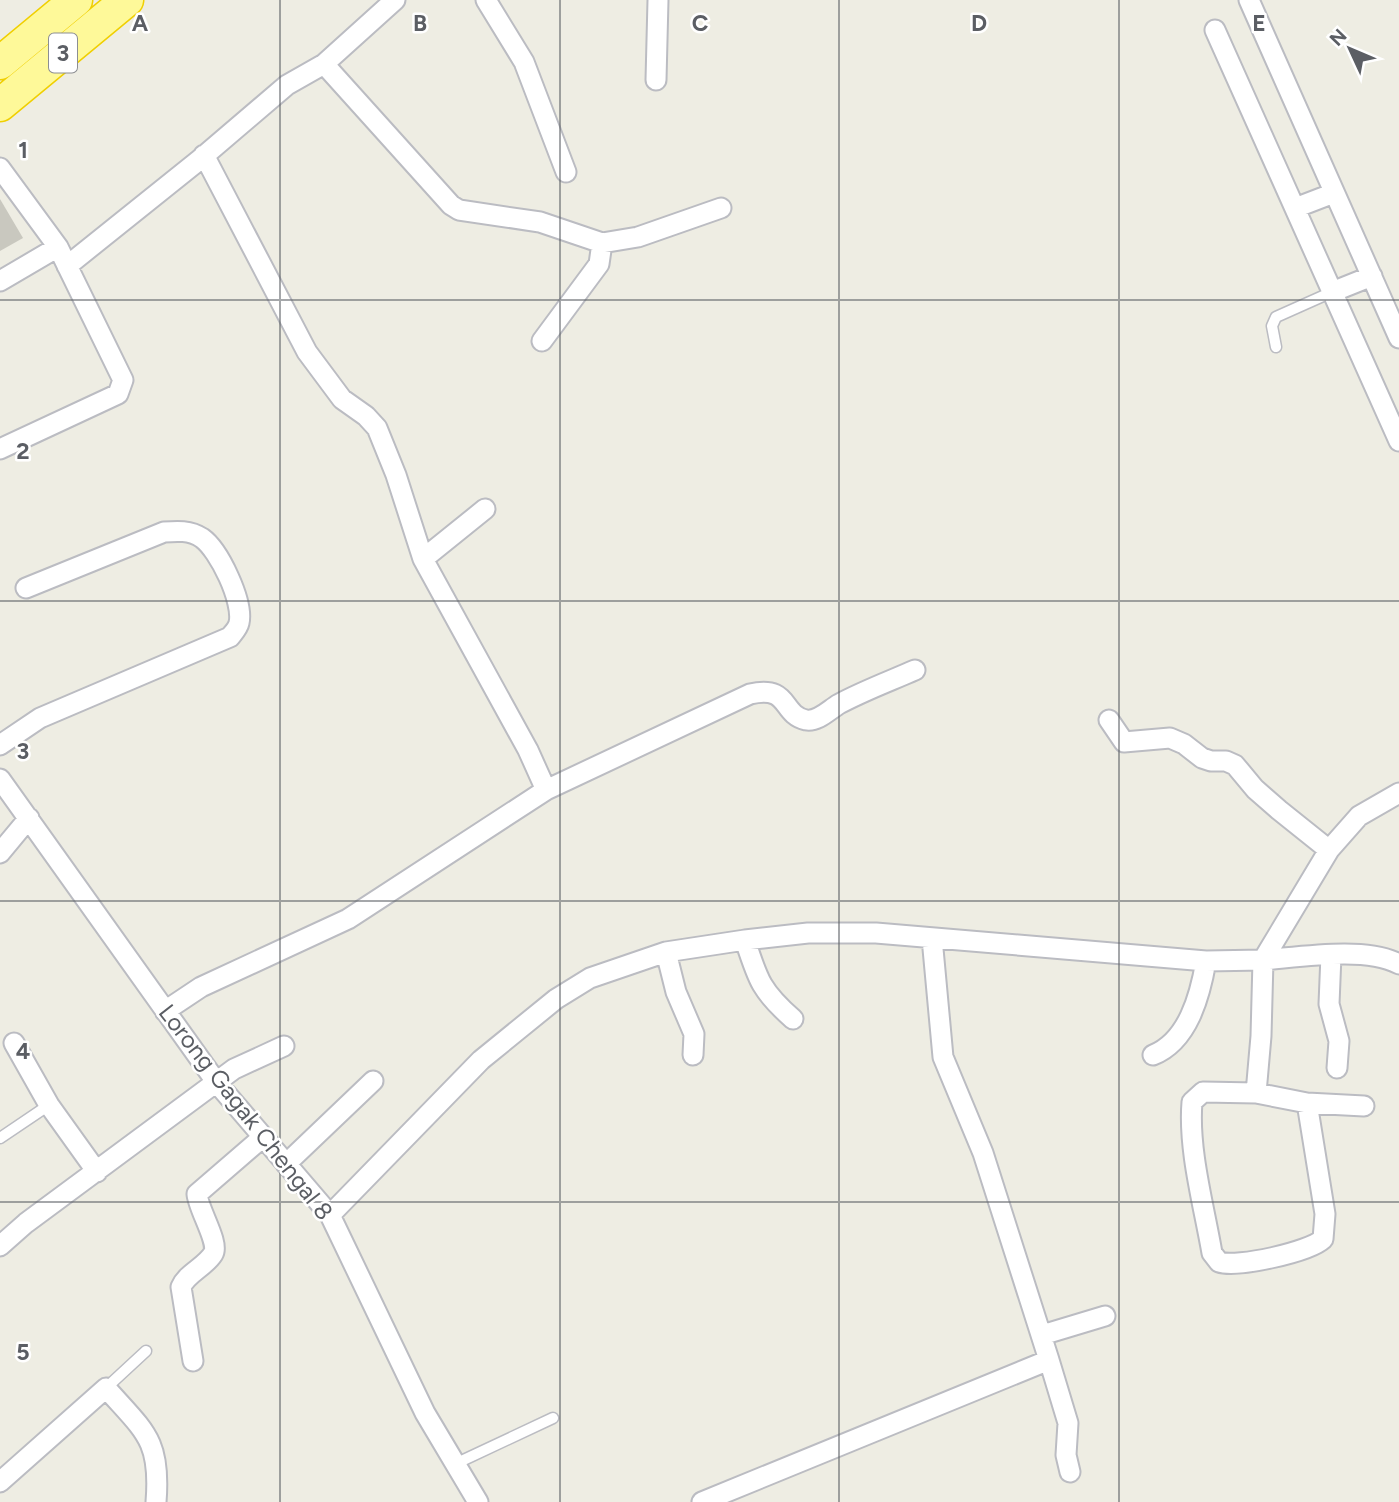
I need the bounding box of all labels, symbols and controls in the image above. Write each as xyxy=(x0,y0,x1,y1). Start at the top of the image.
text: A xyxy=(132,9,149,37)
text: B xyxy=(413,9,427,37)
text: C xyxy=(692,9,709,37)
text: D xyxy=(971,9,987,37)
text: E xyxy=(1252,9,1266,37)
north arrow xyxy=(1315,14,1385,84)
text: N xyxy=(1325,24,1352,51)
road number: 3 xyxy=(49,34,77,72)
text: 1 xyxy=(18,136,28,164)
text: 2 xyxy=(16,437,30,465)
text: 3 xyxy=(17,737,29,765)
street label: Lorong Gagak Chengal 8 xyxy=(153,998,339,1226)
text: 4 xyxy=(16,1037,30,1065)
text: 5 xyxy=(16,1338,30,1366)

